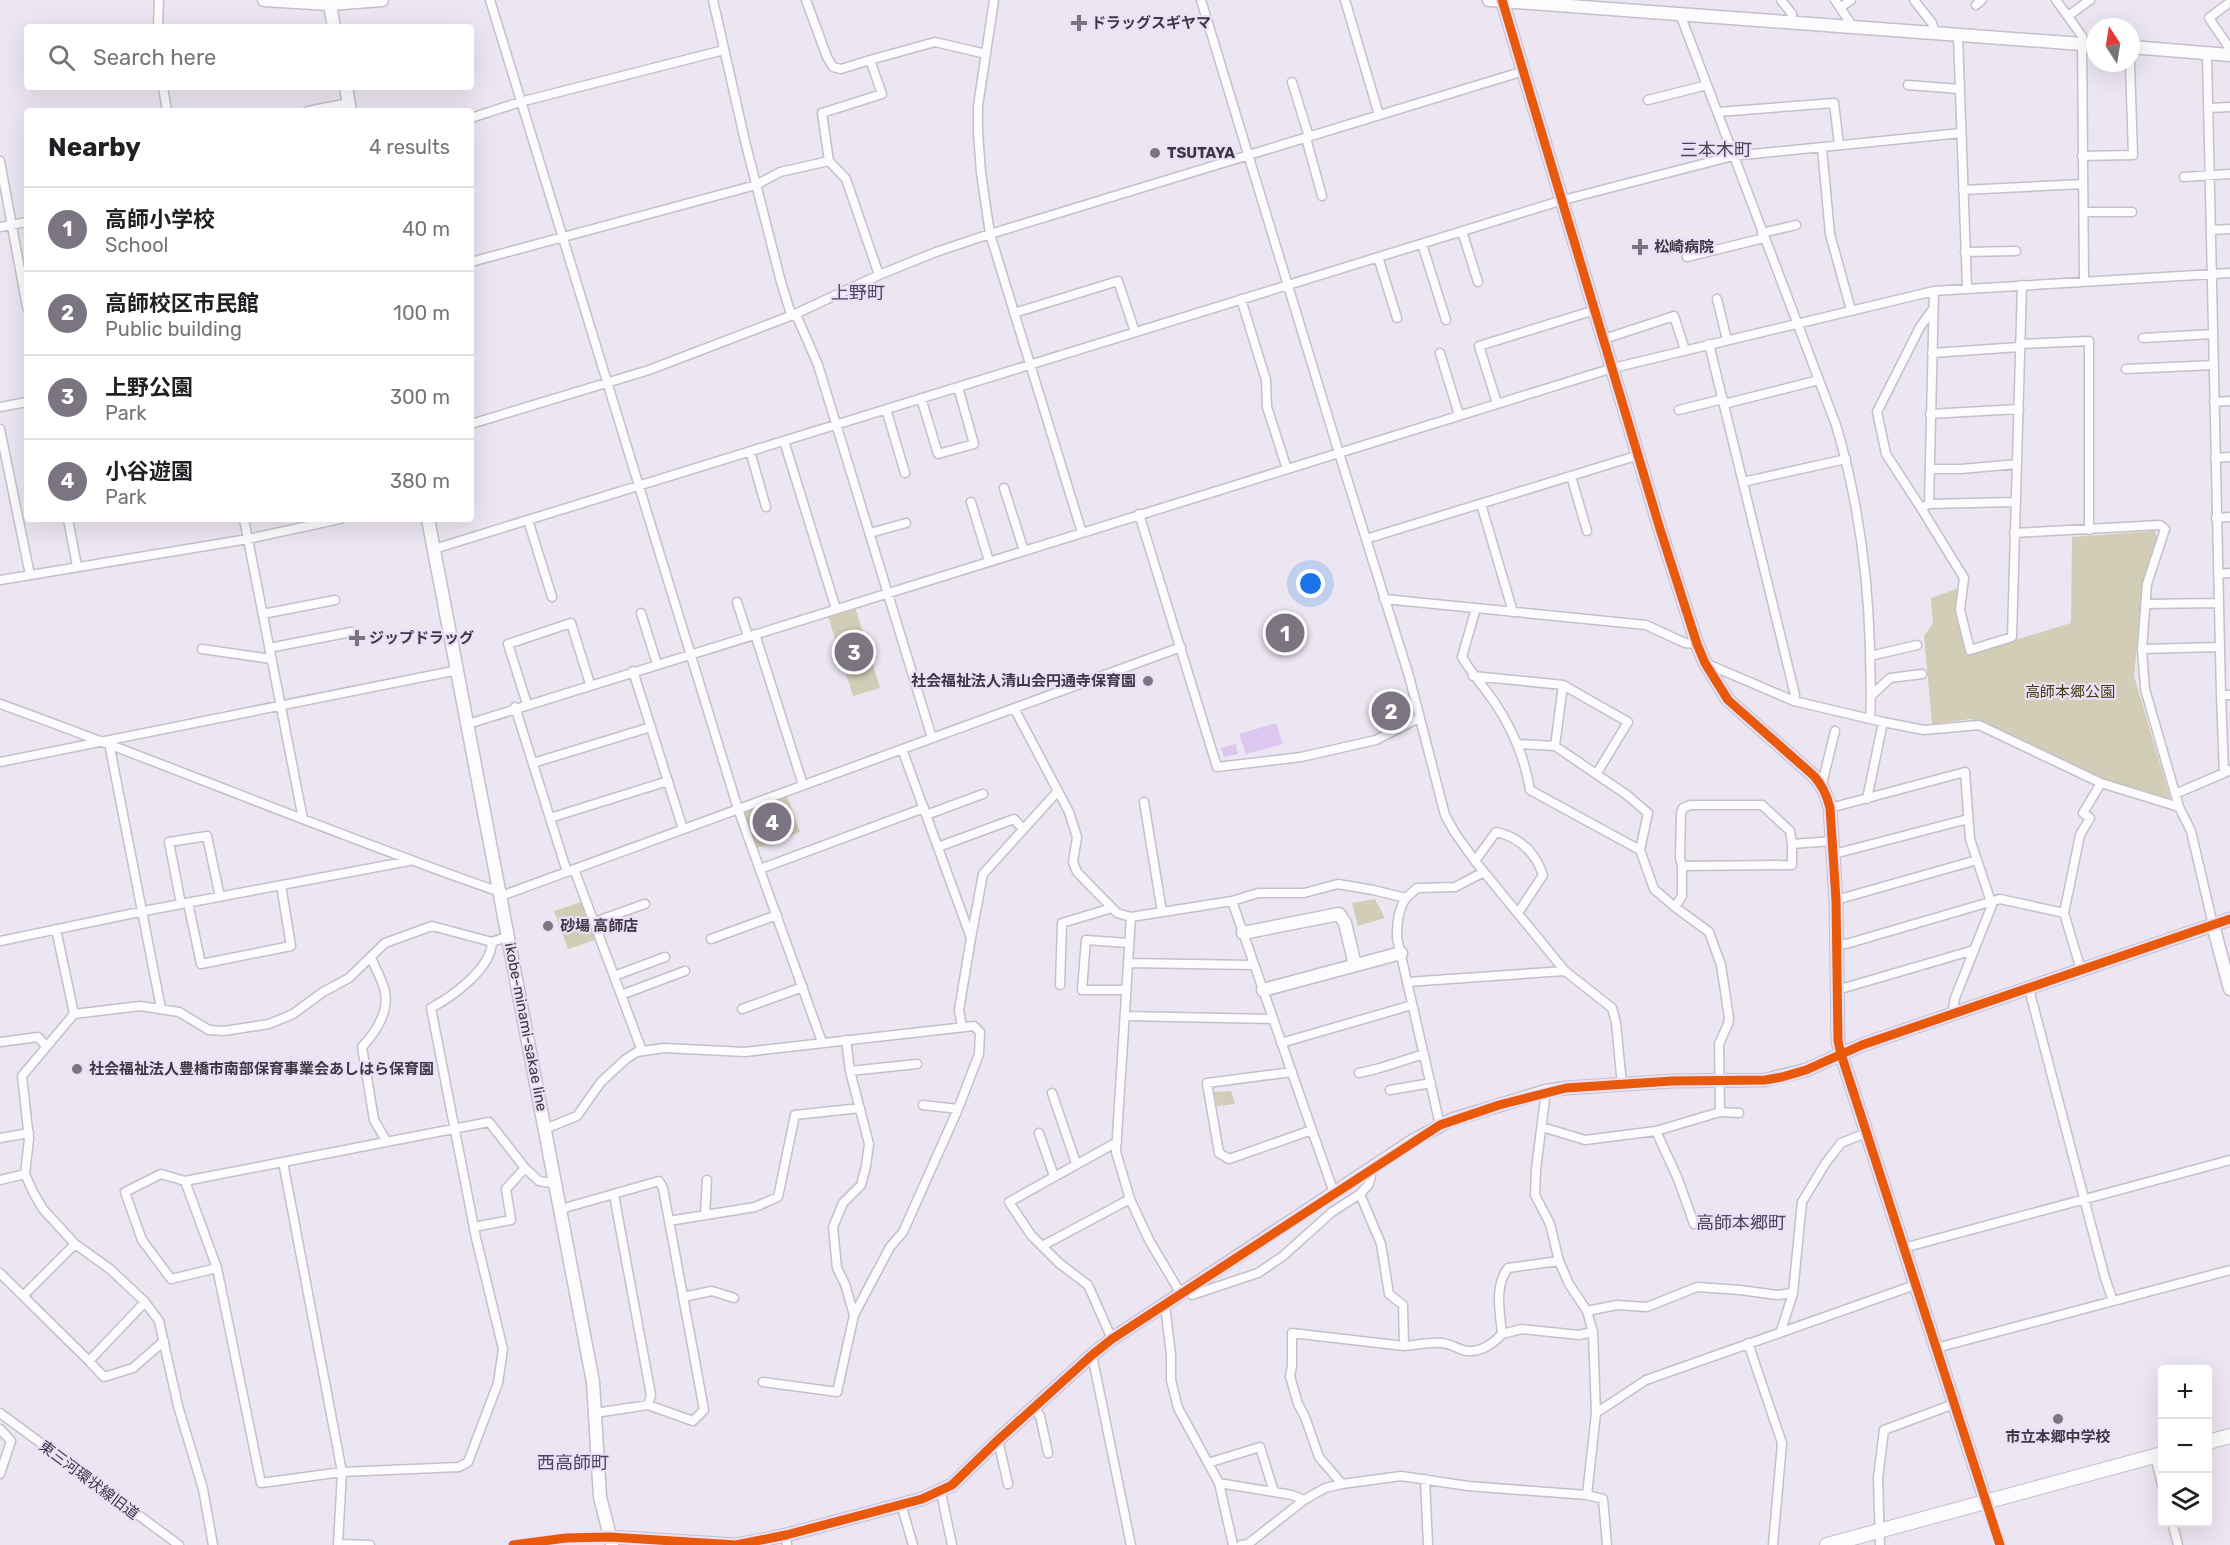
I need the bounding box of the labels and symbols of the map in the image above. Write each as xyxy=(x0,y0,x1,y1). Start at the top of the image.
place label: ドラッグスギヤマ xyxy=(1091,14,1211,32)
marker: ドラッグスギヤマ xyxy=(1072,16,1086,30)
north arrow xyxy=(2086,18,2140,72)
district label: 三本木町 xyxy=(1680,139,1752,161)
place label: TSUTAYA xyxy=(1167,144,1235,162)
marker: TSUTAYA xyxy=(1148,146,1162,160)
marker: 松崎病院 xyxy=(1631,238,1649,256)
place label: 松崎病院 xyxy=(1654,238,1714,256)
district label: 上野町 xyxy=(831,282,885,304)
your location xyxy=(1296,569,1325,598)
pin: 1 xyxy=(1266,610,1304,656)
place label: ジップドラッグ xyxy=(369,629,474,647)
pin: 3 xyxy=(834,630,874,674)
marker: ジップドラッグ xyxy=(350,631,364,645)
place label: 社会福祉法人清山会円通寺保育園 xyxy=(911,672,1136,690)
marker: 社会福祉法人清山会円通寺保育園 xyxy=(1141,674,1155,688)
park label: 高師本郷公園 xyxy=(2025,683,2115,701)
pin: 2 xyxy=(1372,688,1410,734)
pin: 4 xyxy=(752,800,792,844)
place label: 砂場 高師店 xyxy=(560,917,638,935)
marker: 砂場 高師店 xyxy=(541,919,555,933)
street label: ikobe-minami-sakae line xyxy=(501,941,551,1113)
place label: 社会福祉法人豊橋市南部保育事業会あしはら保育園 xyxy=(89,1060,434,1078)
marker: 社会福祉法人豊橋市南部保育事業会あしはら保育園 xyxy=(70,1062,84,1076)
district label: 高師本郷町 xyxy=(1696,1212,1786,1234)
marker: 市立本郷中学校 xyxy=(2051,1412,2065,1426)
place label: 市立本郷中学校 xyxy=(2005,1428,2111,1446)
street label: 東三河環状線旧道 xyxy=(36,1437,142,1523)
district label: 西高師町 xyxy=(537,1452,609,1474)

